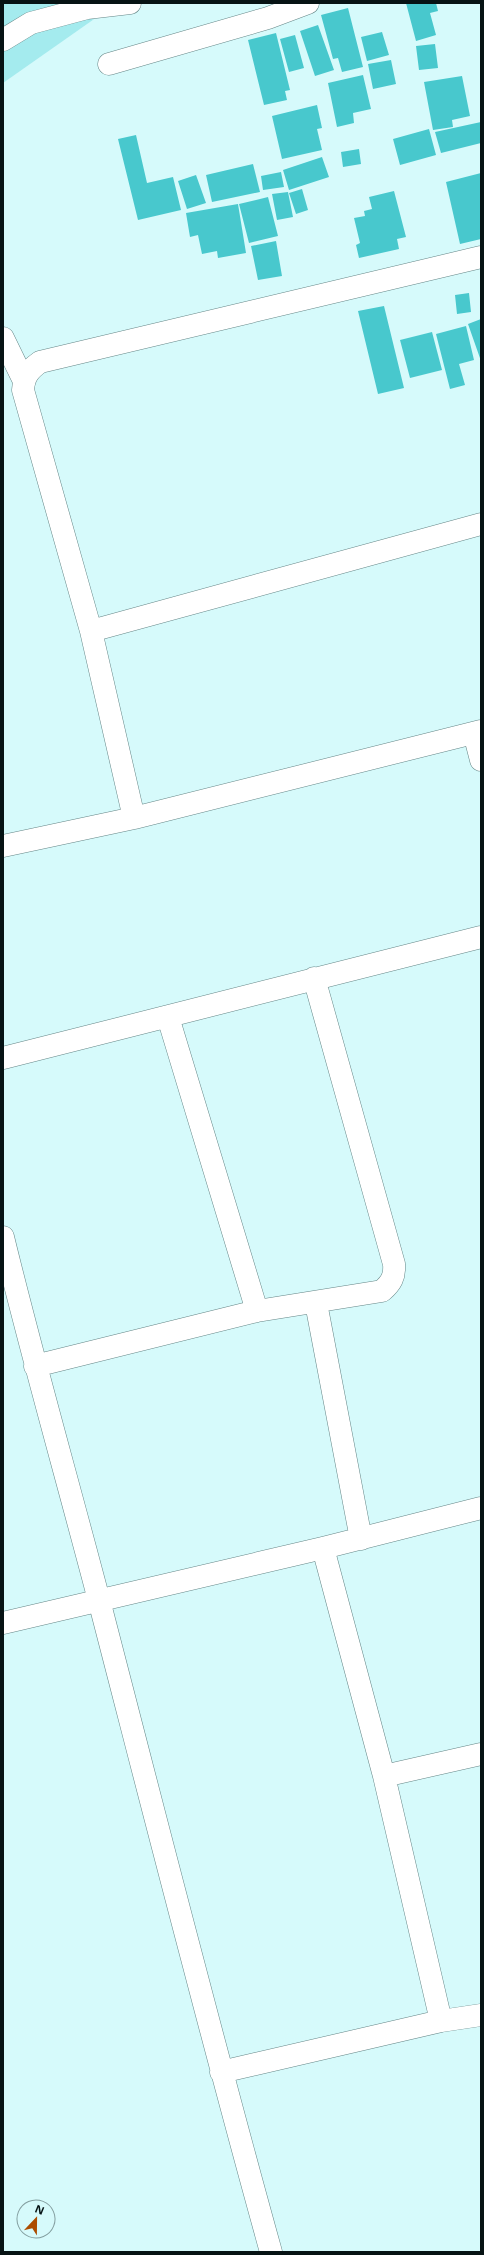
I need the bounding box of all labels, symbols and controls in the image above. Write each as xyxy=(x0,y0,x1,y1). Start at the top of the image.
north arrow xyxy=(16,2199,56,2239)
text: N xyxy=(33,2201,47,2218)

